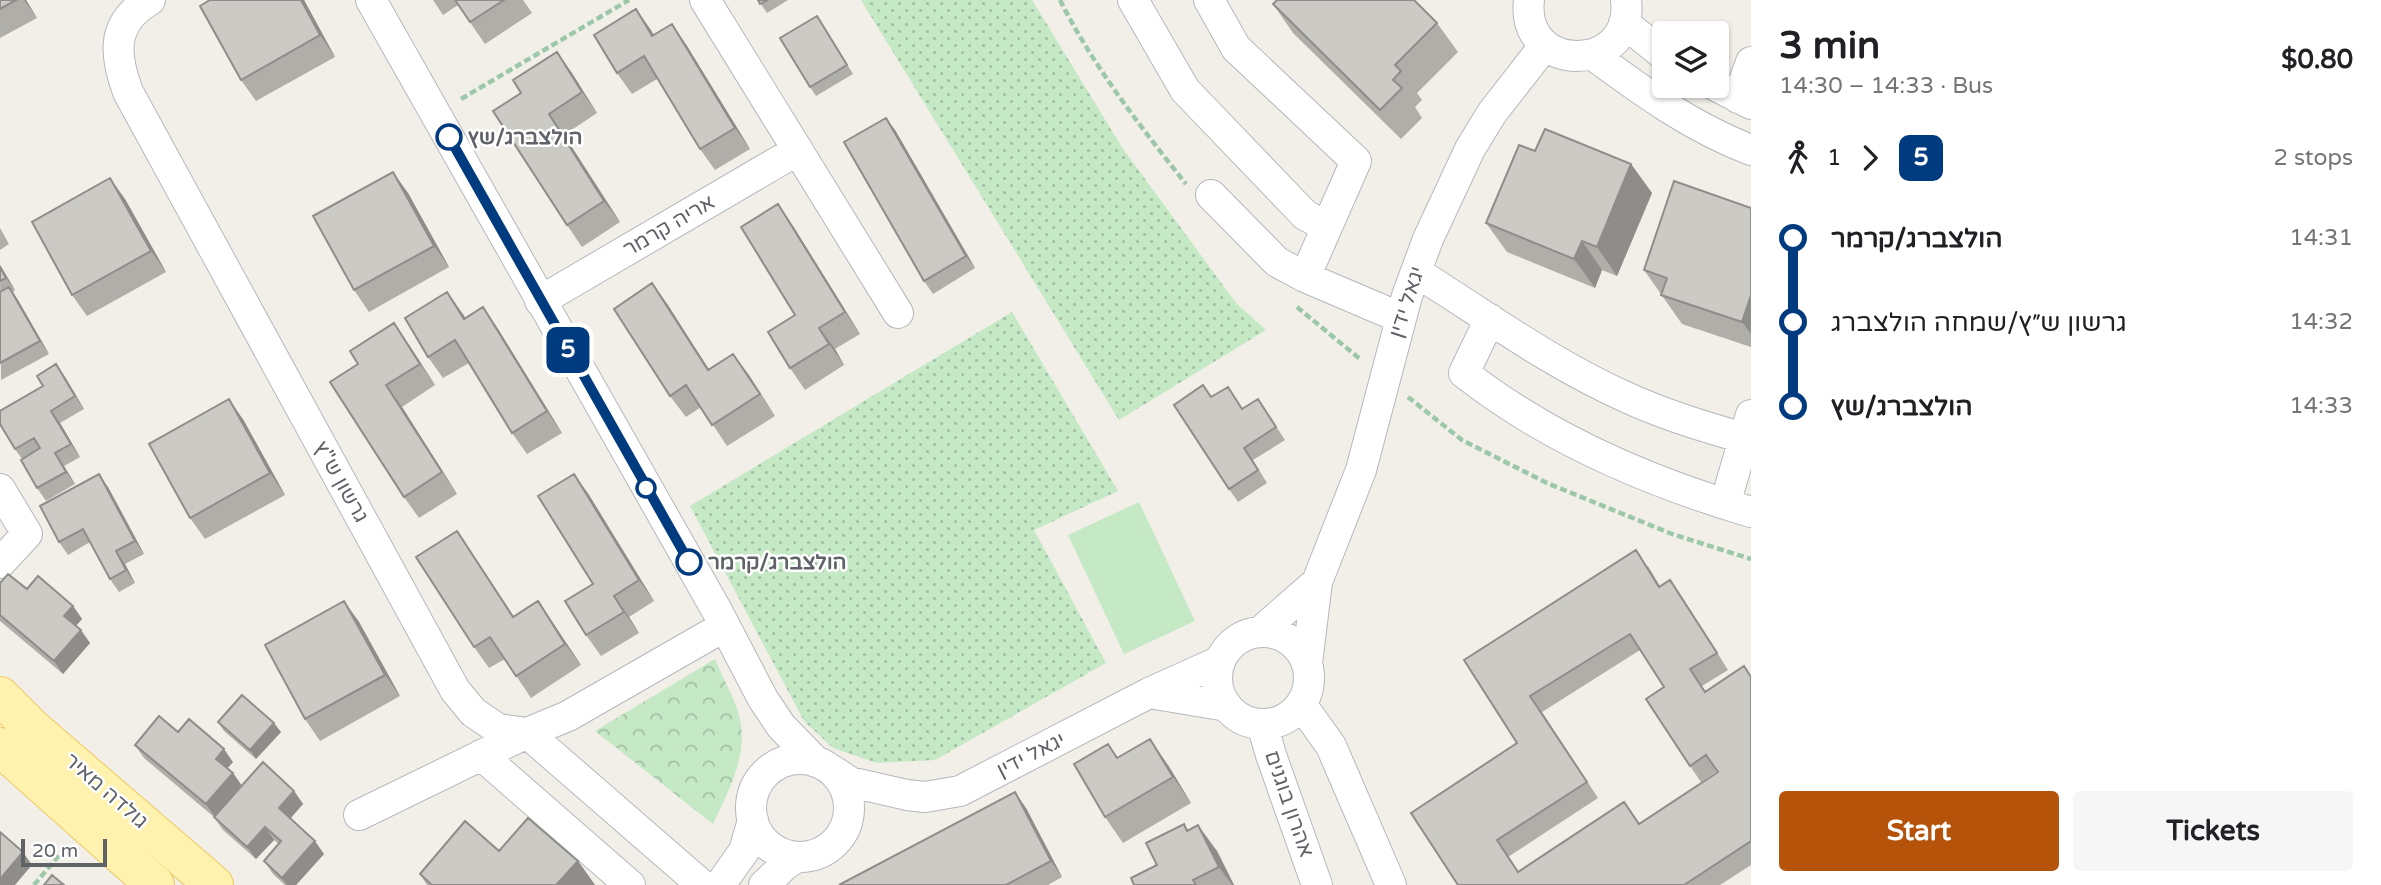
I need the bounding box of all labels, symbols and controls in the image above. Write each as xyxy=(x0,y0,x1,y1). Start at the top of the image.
map controls xyxy=(1652,21,1729,98)
button: layers xyxy=(1652,21,1729,98)
text: 3 min xyxy=(1779,23,1880,69)
text: $0.80 xyxy=(2281,44,2353,75)
text: 14:30 – 14:33 · Bus xyxy=(1779,72,1993,100)
marker: הולצברג/שץ xyxy=(436,124,462,150)
place label: הולצברג/שץ xyxy=(468,125,582,150)
icon: walk xyxy=(1779,139,1817,177)
icon: forward xyxy=(1851,139,1889,177)
text: 5 xyxy=(1913,143,1929,172)
text: 1 xyxy=(1827,144,1841,172)
text: 2 stops xyxy=(2273,144,2353,172)
street label: אריה קרמר xyxy=(619,190,719,262)
text: הולצברג/קרמר xyxy=(1831,223,2002,254)
text: 14:31 xyxy=(2289,224,2353,252)
street label: יגאל ידין xyxy=(1384,263,1430,341)
text: גרשון ש״ץ/שמחה הולצברג xyxy=(1831,307,2127,338)
text: 14:32 xyxy=(2289,308,2353,336)
line badge: 5 xyxy=(545,327,591,373)
text: 5 xyxy=(560,335,576,364)
text: הולצברג/שץ xyxy=(1831,391,1972,422)
text: 14:33 xyxy=(2289,392,2353,420)
street label: גרשון ש"ץ xyxy=(308,437,374,527)
unlabelled marker xyxy=(636,478,656,498)
marker: הולצברג/קרמר xyxy=(676,549,702,575)
place label: הולצברג/קרמר xyxy=(708,550,846,575)
street label: יגאל ידין xyxy=(993,727,1069,783)
street label: אהרון בוגנים xyxy=(1259,747,1319,861)
street label: גולדה מאיר xyxy=(59,748,153,834)
button: Start xyxy=(1779,791,2059,871)
button: Tickets xyxy=(2073,791,2353,871)
scale bar xyxy=(21,836,107,868)
text: 20 m xyxy=(32,840,78,862)

